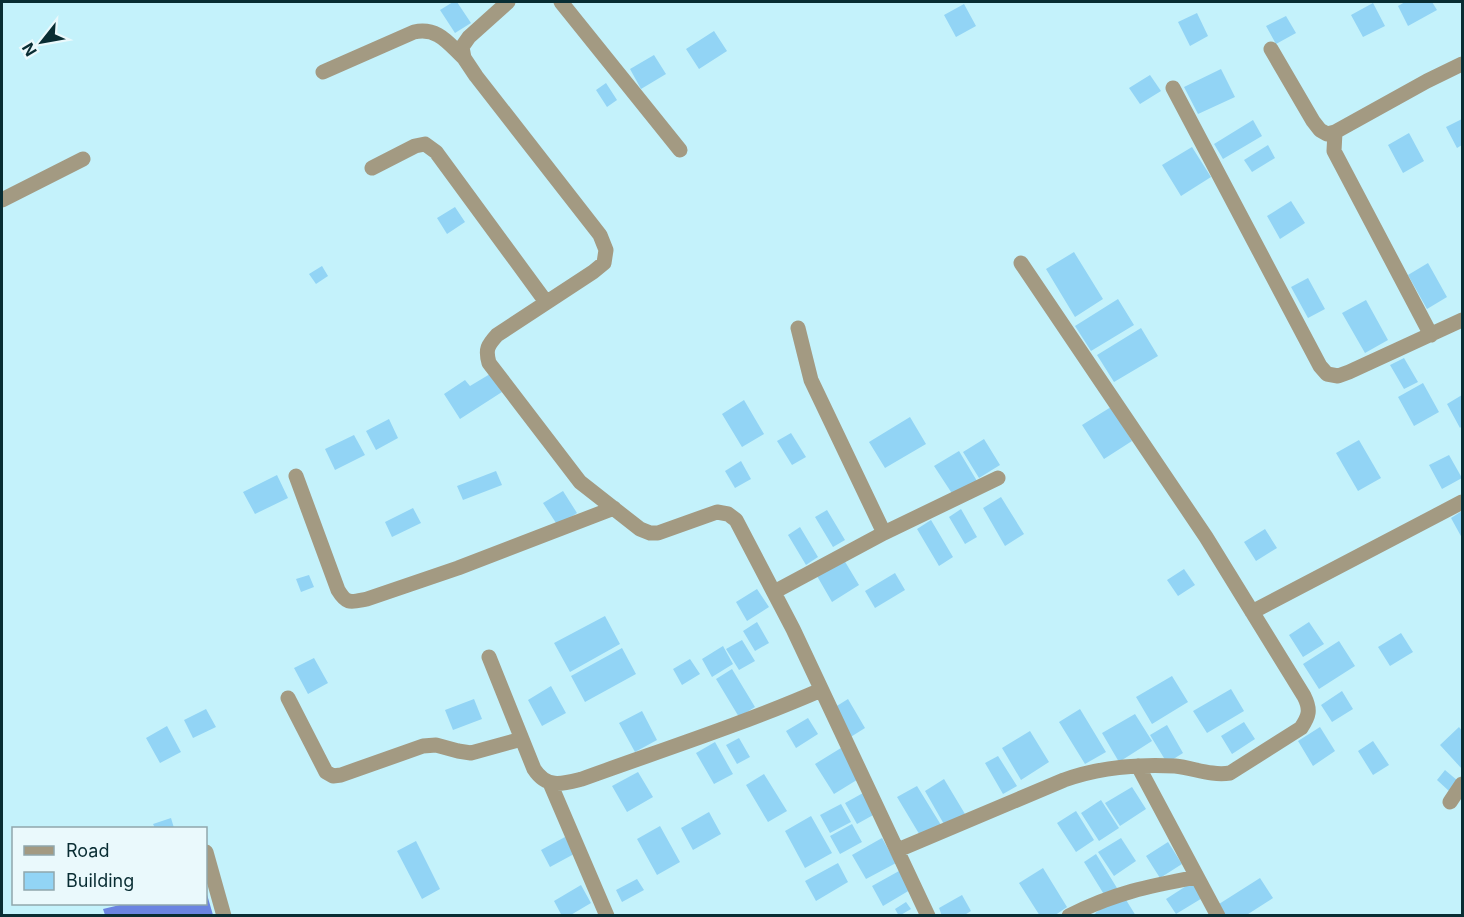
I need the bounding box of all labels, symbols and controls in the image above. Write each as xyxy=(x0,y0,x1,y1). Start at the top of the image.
north arrow xyxy=(12,12,72,72)
text: N xyxy=(17,39,41,60)
legend xyxy=(12,827,207,905)
text: Road xyxy=(66,840,109,861)
text: Building xyxy=(66,870,134,891)

